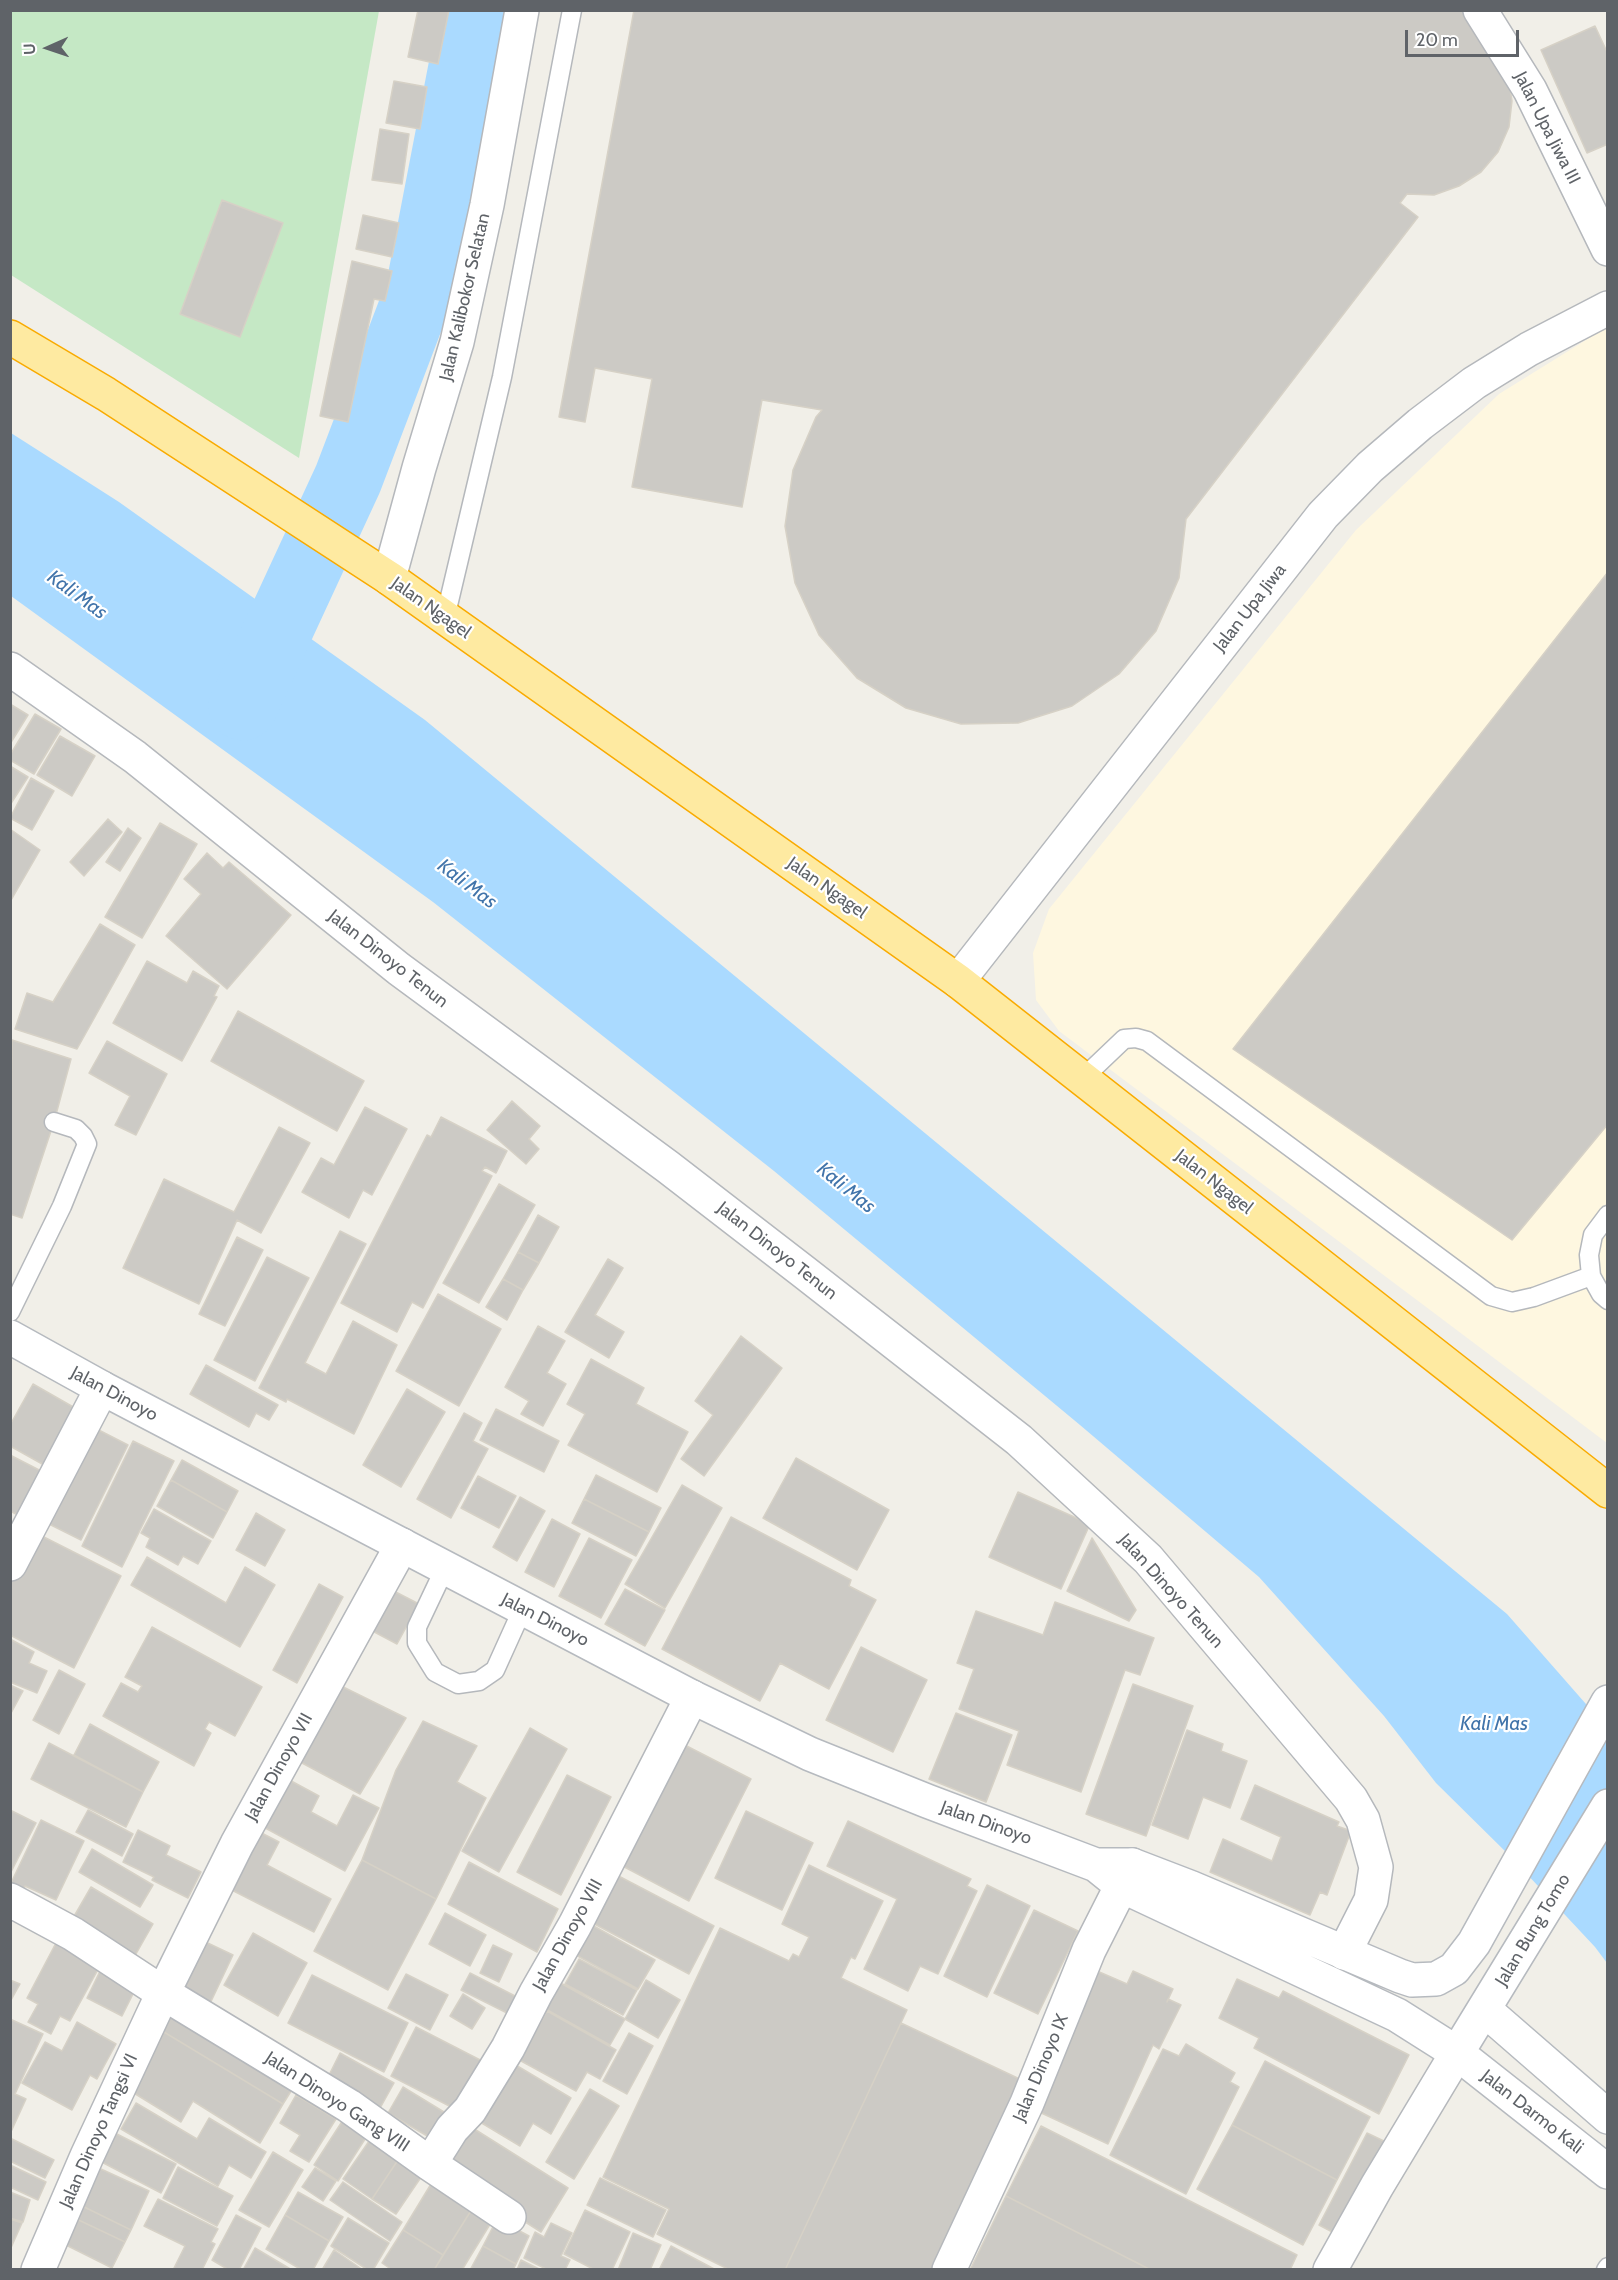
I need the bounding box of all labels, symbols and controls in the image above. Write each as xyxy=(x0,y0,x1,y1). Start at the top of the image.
north arrow xyxy=(18,18,78,78)
scale bar xyxy=(1408,18,1522,56)
text: 20 m xyxy=(1416,29,1458,51)
text: U xyxy=(20,43,39,55)
street label: Jalan Upa Jiwa III xyxy=(1509,68,1585,188)
street label: Jalan Kalibokor Selatan xyxy=(435,211,495,383)
street label: Jalan Upa Jiwa xyxy=(1209,560,1291,656)
water label: Kali Mas xyxy=(42,565,112,625)
street label: Jalan Ngagel xyxy=(387,573,475,643)
street label: Jalan Ngagel xyxy=(783,853,871,923)
water label: Kali Mas xyxy=(433,854,501,914)
street label: Jalan Dinoyo Tenun xyxy=(324,905,452,1013)
street label: Jalan Ngagel xyxy=(1171,1145,1257,1219)
water label: Kali Mas xyxy=(812,1157,880,1219)
street label: Jalan Dinoyo Tenun xyxy=(713,1197,841,1305)
street label: Jalan Dinoyo xyxy=(67,1362,161,1426)
street label: Jalan Dinoyo Tenun xyxy=(1114,1529,1228,1653)
street label: Jalan Dinoyo xyxy=(498,1589,592,1651)
street label: Jalan Dinoyo VII xyxy=(241,1709,317,1825)
water label: Kali Mas xyxy=(1460,1712,1528,1736)
street label: Jalan Dinoyo xyxy=(937,1797,1035,1849)
street label: Jalan Bung Tomo xyxy=(1491,1870,1575,1990)
street label: Jalan Dinoyo VIII xyxy=(528,1875,608,1995)
street label: Jalan Dinoyo IX xyxy=(1009,2011,1073,2125)
street label: Jalan Dinoyo Gang VIII xyxy=(261,2047,413,2157)
street label: Jalan Dinoyo Tangsi VI xyxy=(55,2051,143,2211)
street label: Jalan Darmo Kali xyxy=(1477,2065,1587,2159)

